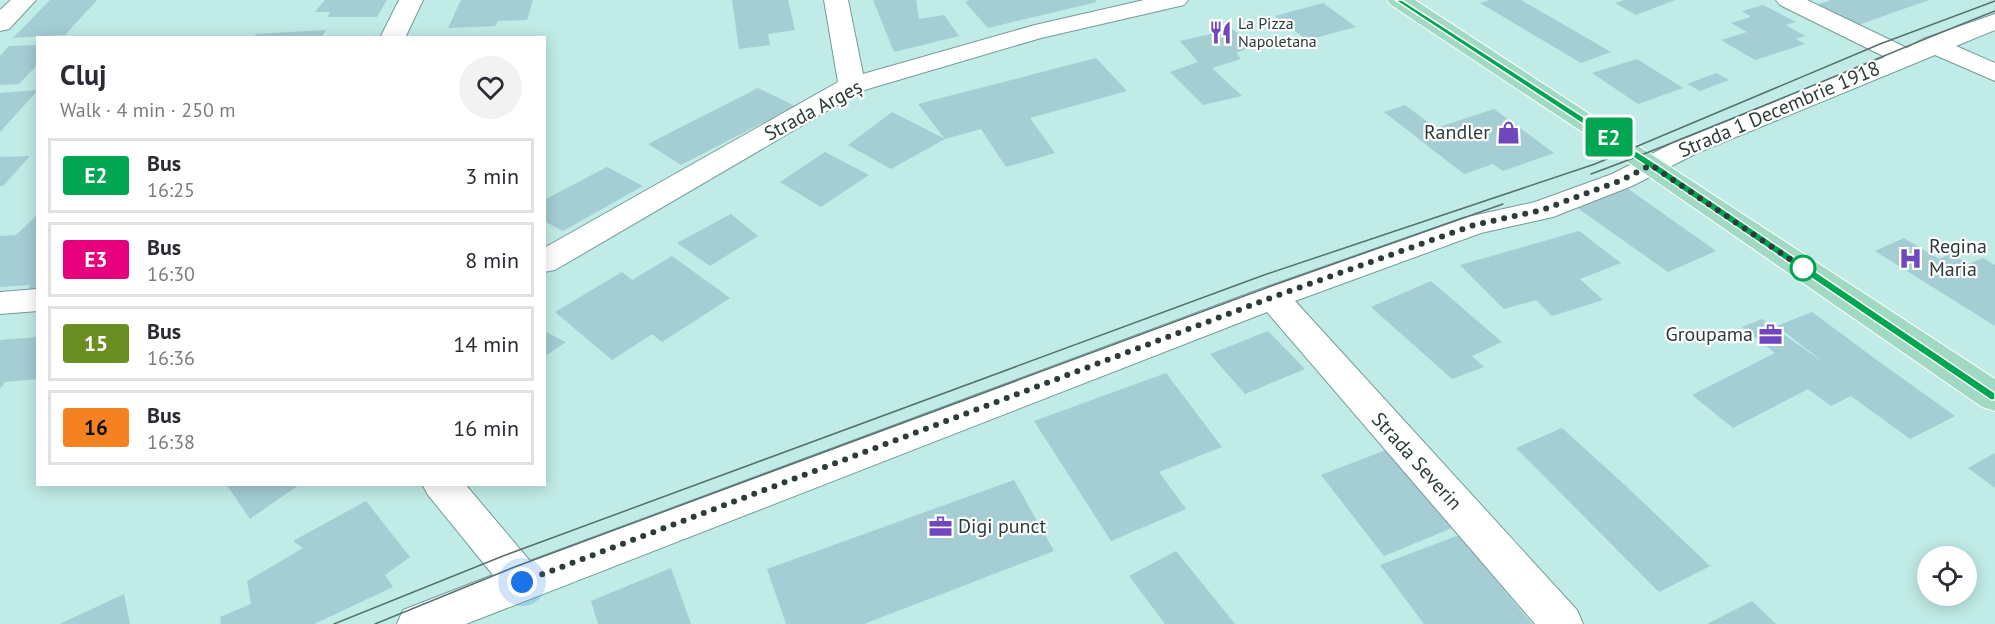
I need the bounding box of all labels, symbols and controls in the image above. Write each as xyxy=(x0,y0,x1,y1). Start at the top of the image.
place label: La Pizza Napoletana xyxy=(1238,13,1317,51)
restaurant icon: La Pizza Napoletana xyxy=(1207,19,1233,45)
street label: Strada 1 Decembrie 1918 xyxy=(1674,55,1884,163)
text: Cluj xyxy=(60,56,106,93)
button: heart xyxy=(459,56,522,119)
street label: Strada Argeș xyxy=(760,73,866,147)
text: Walk · 4 min · 250 m xyxy=(60,97,236,123)
line badge: E2 xyxy=(1582,118,1636,156)
place label: Randler xyxy=(1424,119,1490,145)
shop icon: Randler xyxy=(1495,119,1521,145)
text: E2 xyxy=(1598,124,1620,151)
text: Bus xyxy=(147,149,181,177)
text: E2 xyxy=(85,162,107,189)
text: 3 min xyxy=(465,162,519,190)
text: 16:25 xyxy=(147,177,195,203)
text: Bus xyxy=(147,233,181,261)
place label: Regina Maria xyxy=(1929,233,1987,282)
hospital icon: Regina Maria xyxy=(1898,245,1924,271)
text: E3 xyxy=(85,246,107,273)
text: 8 min xyxy=(465,246,519,274)
unlabelled marker xyxy=(1790,255,1816,281)
text: 16:30 xyxy=(147,261,195,287)
text: Bus xyxy=(147,317,181,345)
place label: Groupama xyxy=(1666,321,1753,347)
office icon: Groupama xyxy=(1758,321,1784,347)
text: 15 xyxy=(84,330,108,357)
text: 14 min xyxy=(453,330,519,358)
text: 16:36 xyxy=(147,345,195,371)
text: Bus xyxy=(147,401,181,429)
street label: Strada Severin xyxy=(1366,407,1468,515)
text: 16 xyxy=(84,414,108,441)
text: 16 min xyxy=(453,414,519,442)
text: 16:38 xyxy=(147,429,195,455)
office icon: Digi punct xyxy=(927,513,953,539)
place label: Digi punct xyxy=(958,513,1046,539)
map controls xyxy=(1917,546,1977,606)
button: locate xyxy=(1917,546,1977,606)
your location xyxy=(507,567,537,597)

